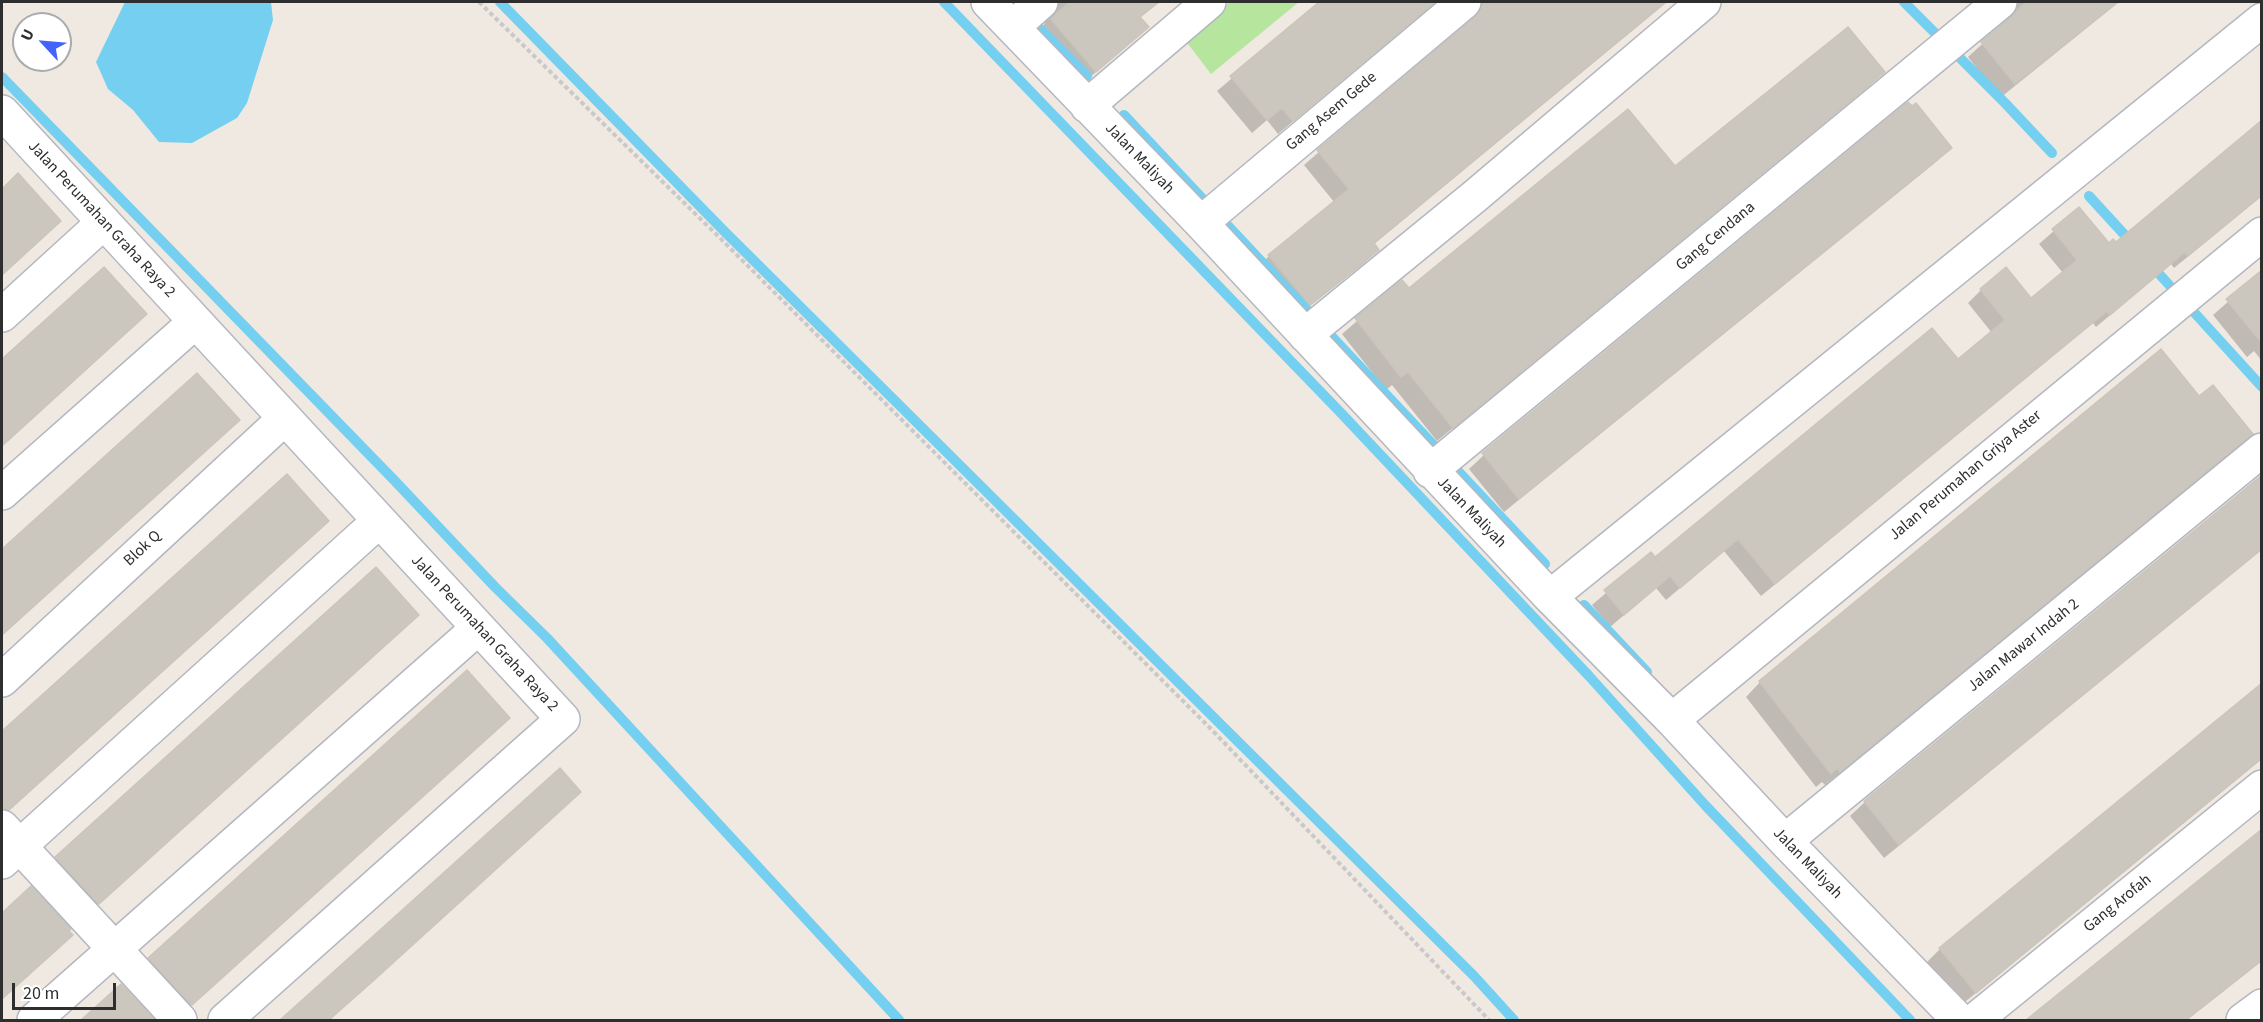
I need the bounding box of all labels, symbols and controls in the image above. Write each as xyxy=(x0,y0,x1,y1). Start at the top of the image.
north arrow xyxy=(12,12,72,72)
text: U xyxy=(15,25,40,45)
street label: Gang Asem Gede xyxy=(1283,68,1381,156)
street label: Jalan Maliyah xyxy=(1100,119,1178,199)
street label: Jalan Perumahan Graha Raya 2 xyxy=(23,138,179,302)
street label: Gang Cendana xyxy=(1672,198,1760,276)
street label: Jalan Perumahan Griya Aster xyxy=(1886,407,2046,545)
street label: Jalan Maliyah xyxy=(1432,473,1510,553)
street label: Blok Q xyxy=(120,527,166,571)
street label: Jalan Perumahan Graha Raya 2 xyxy=(406,552,562,716)
street label: Jalan Mawar Indah 2 xyxy=(1965,595,2083,697)
street label: Jalan Maliyah xyxy=(1768,824,1846,904)
street label: Gang Arofah xyxy=(2080,871,2156,937)
scale bar xyxy=(15,971,118,1009)
text: 20 m xyxy=(23,981,59,1006)

